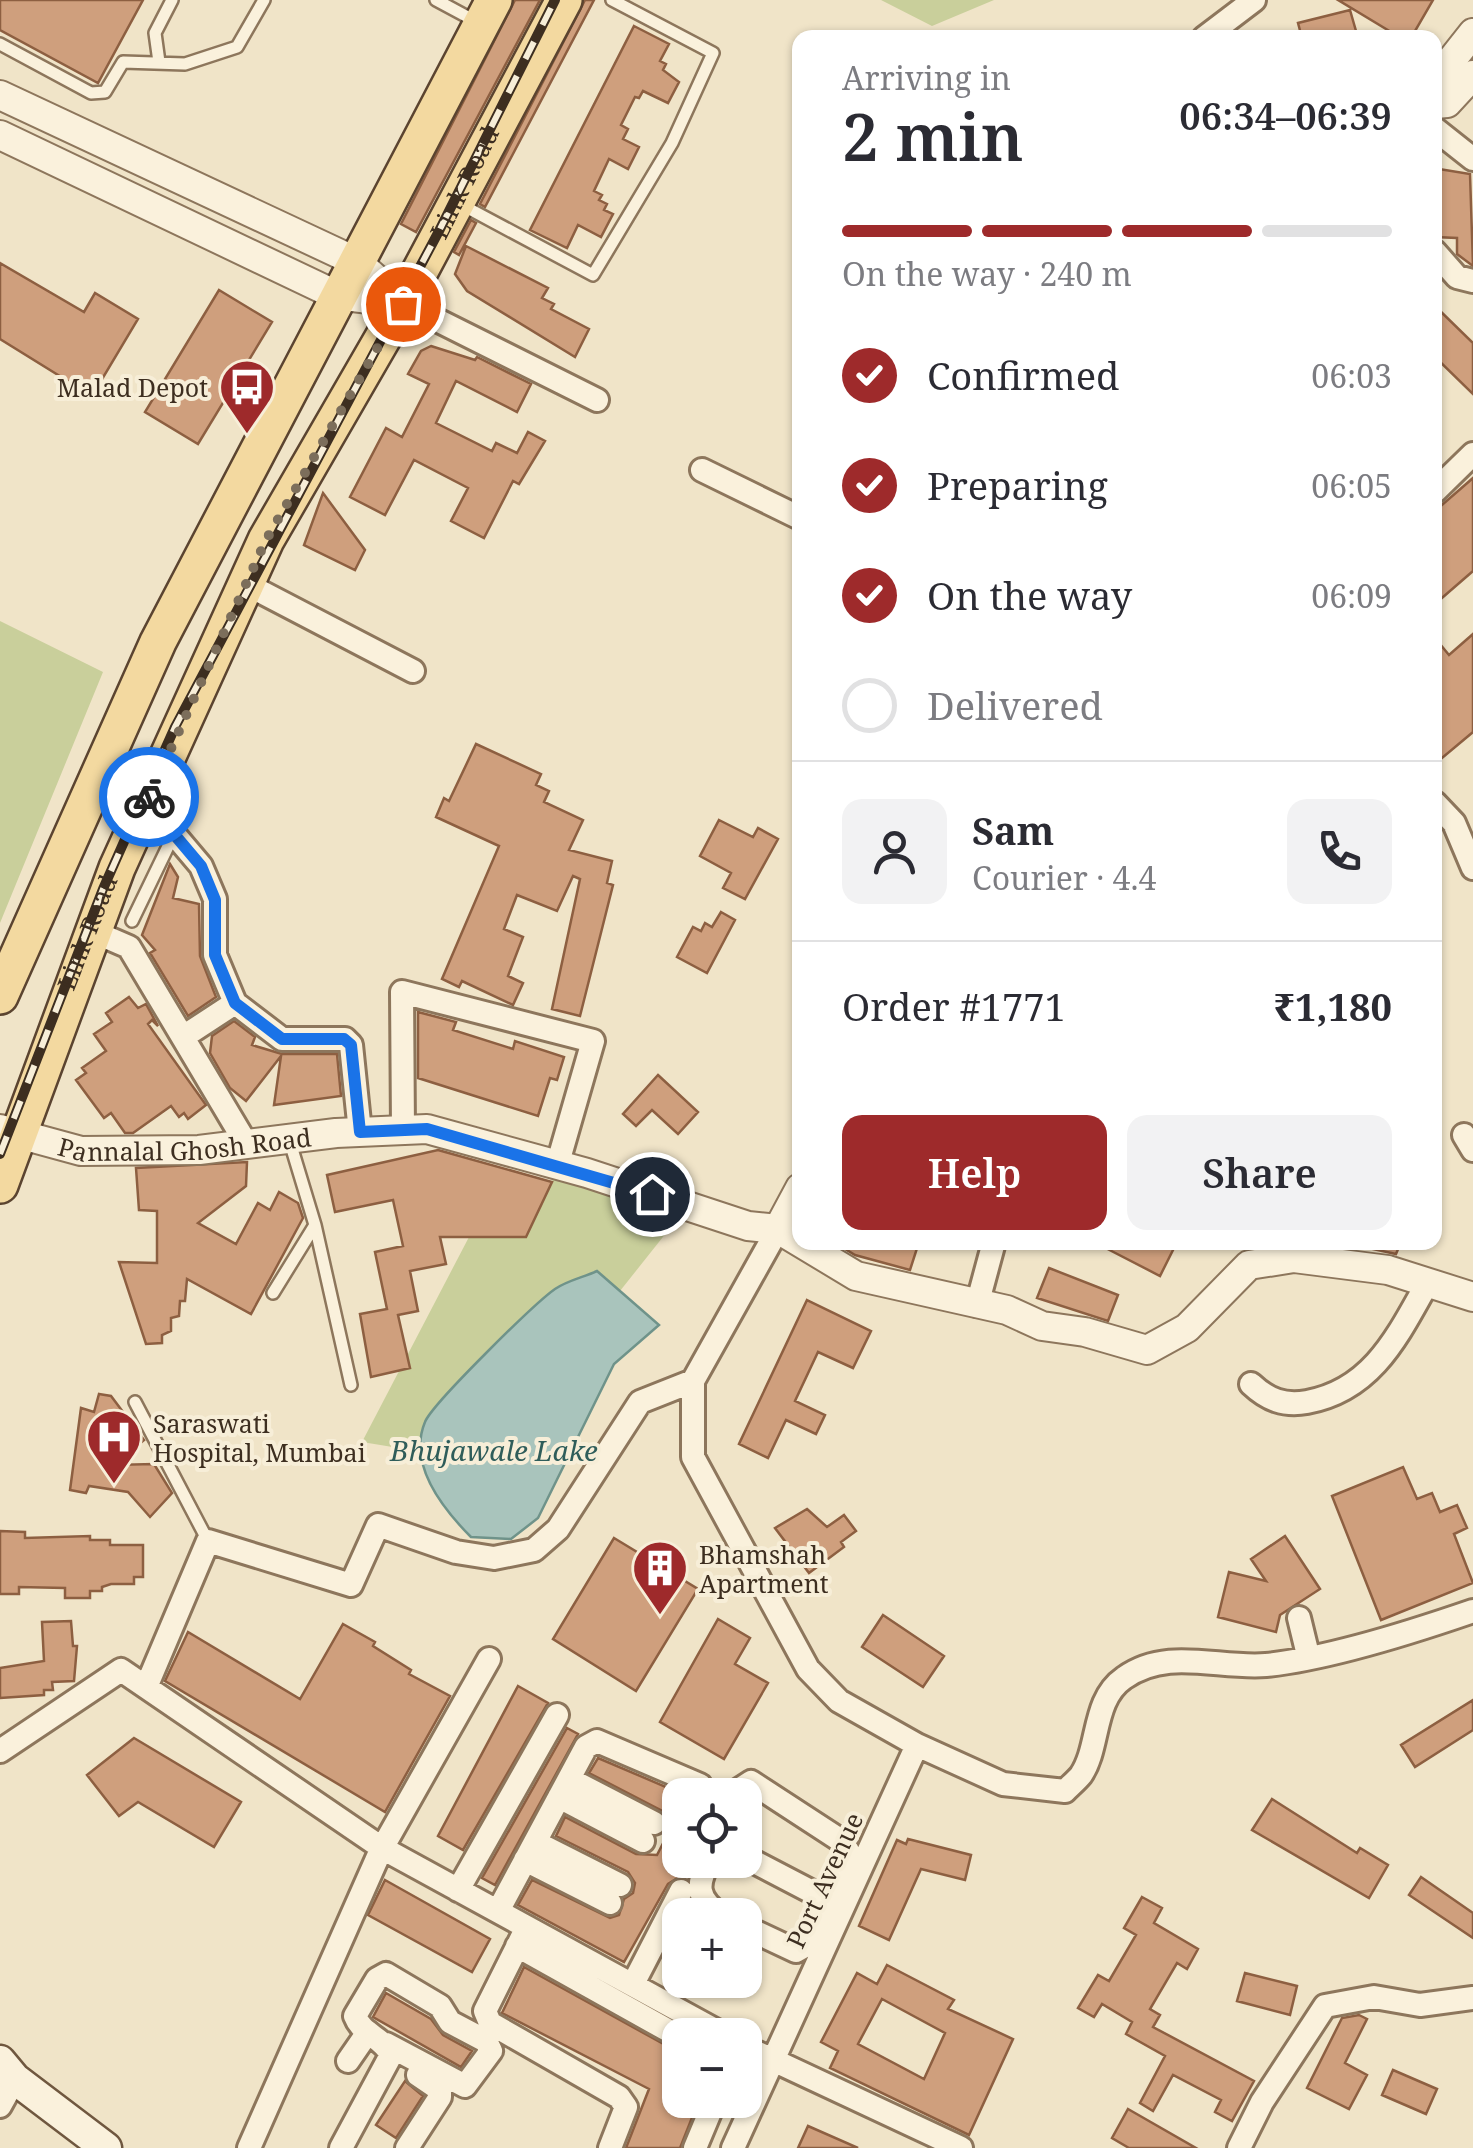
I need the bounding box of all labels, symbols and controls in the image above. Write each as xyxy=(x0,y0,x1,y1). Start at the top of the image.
text: Arriving in xyxy=(842,56,1011,99)
text: 06:34–06:39 xyxy=(1179,89,1392,141)
text: 2 min xyxy=(842,92,1024,180)
street label: Link Road xyxy=(421,121,506,244)
text: On the way · 240 m xyxy=(842,252,1132,295)
pin xyxy=(361,262,446,347)
icon: bag xyxy=(376,277,431,332)
icon: check xyxy=(842,348,897,403)
text: Confirmed xyxy=(927,349,1119,401)
text: 06:03 xyxy=(1311,354,1392,397)
bus stop icon: Malad Depot xyxy=(217,357,277,436)
place label: Malad Depot xyxy=(57,370,208,404)
icon: check xyxy=(842,458,897,513)
text: Preparing xyxy=(927,459,1108,511)
text: 06:05 xyxy=(1311,464,1392,507)
icon: check xyxy=(842,568,897,623)
text: On the way xyxy=(927,569,1132,621)
text: 06:09 xyxy=(1311,574,1392,617)
text: Delivered xyxy=(927,679,1103,731)
courier xyxy=(99,747,199,847)
icon: bike xyxy=(122,770,177,825)
button: person xyxy=(842,799,947,904)
button: phone xyxy=(1287,799,1392,904)
text: Sam xyxy=(972,804,1054,856)
text: Courier · 4.4 xyxy=(972,856,1156,899)
street label: Link Road xyxy=(48,869,124,995)
text: Order #1771 xyxy=(842,980,1066,1032)
text: ₹1,180 xyxy=(1274,980,1392,1032)
button: Help xyxy=(842,1115,1107,1230)
button: Share xyxy=(1127,1115,1392,1230)
street label: Pannalal Ghosh Road xyxy=(54,1119,313,1169)
pin xyxy=(610,1152,695,1237)
icon: home xyxy=(625,1167,680,1222)
place label: Saraswati Hospital, Mumbai xyxy=(153,1406,366,1469)
hospital icon: Saraswati Hospital, Mumbai xyxy=(84,1407,144,1486)
water label: Bhujawale Lake xyxy=(389,1431,598,1469)
place label: Bhamshah Apartment xyxy=(699,1537,829,1600)
building icon: Bhamshah Apartment xyxy=(630,1538,690,1617)
map controls xyxy=(662,1778,762,2118)
button: locate xyxy=(662,1778,762,1878)
street label: Port Avenue xyxy=(778,1807,870,1953)
button: + xyxy=(662,1898,762,1998)
button: − xyxy=(662,2018,762,2118)

